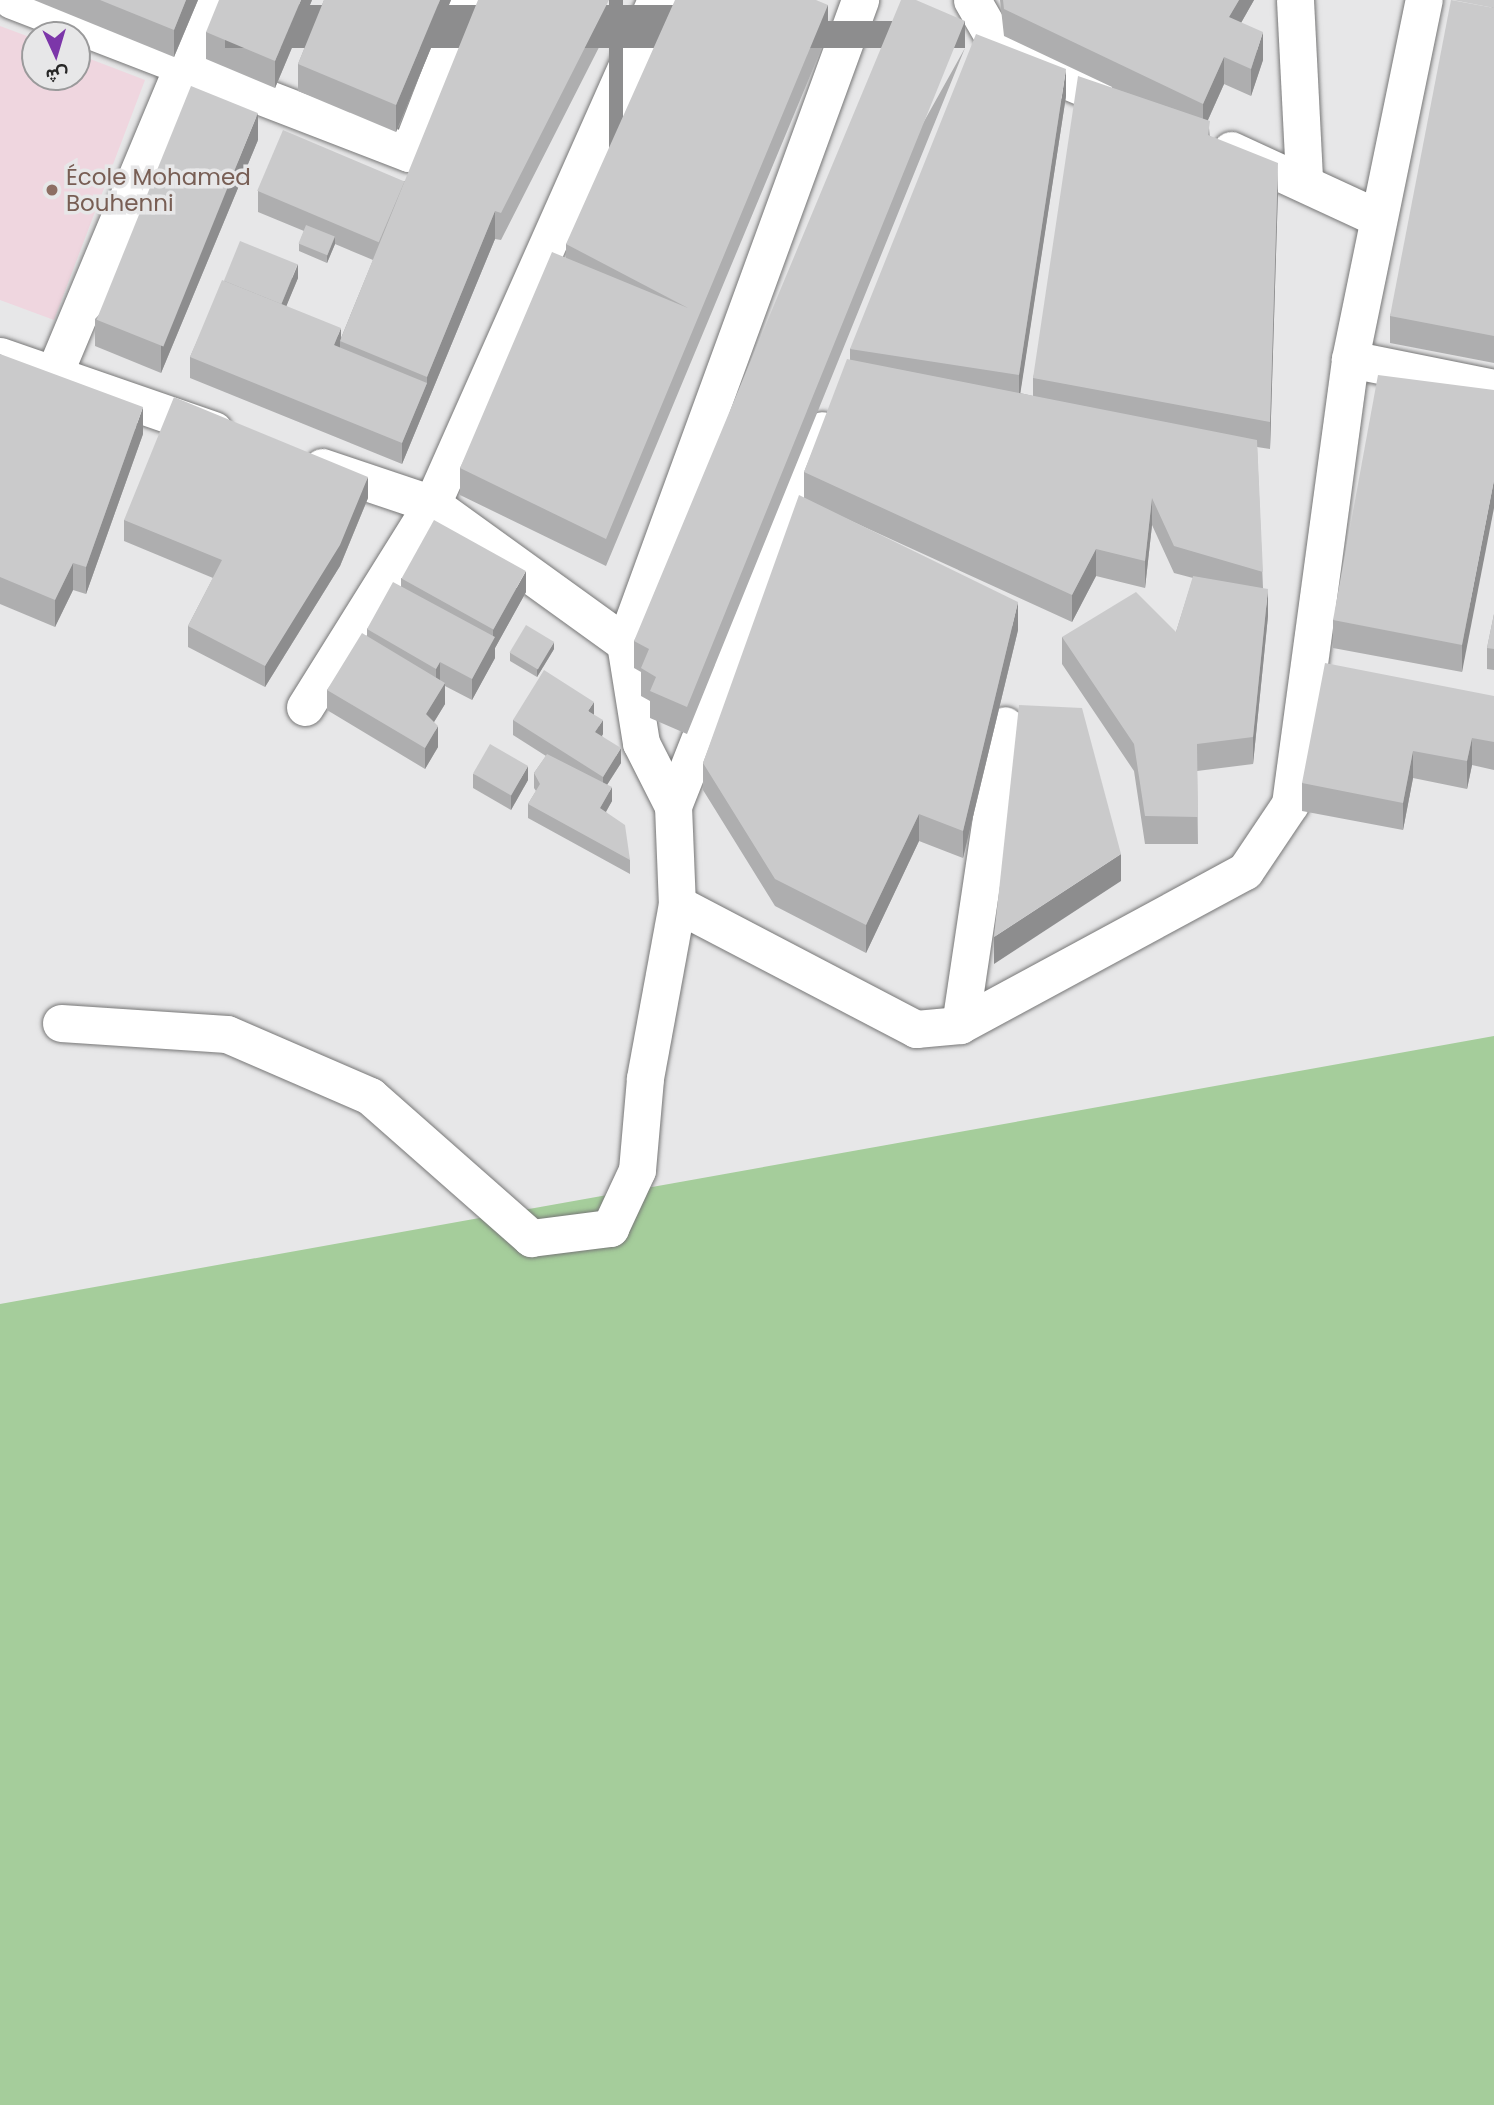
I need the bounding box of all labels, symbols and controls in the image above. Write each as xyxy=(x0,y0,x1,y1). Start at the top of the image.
north arrow xyxy=(21,21,91,91)
text: ش xyxy=(45,61,70,90)
place label: École Mohamed Bouhenni xyxy=(66,163,251,217)
marker: École Mohamed Bouhenni xyxy=(44,182,60,198)

